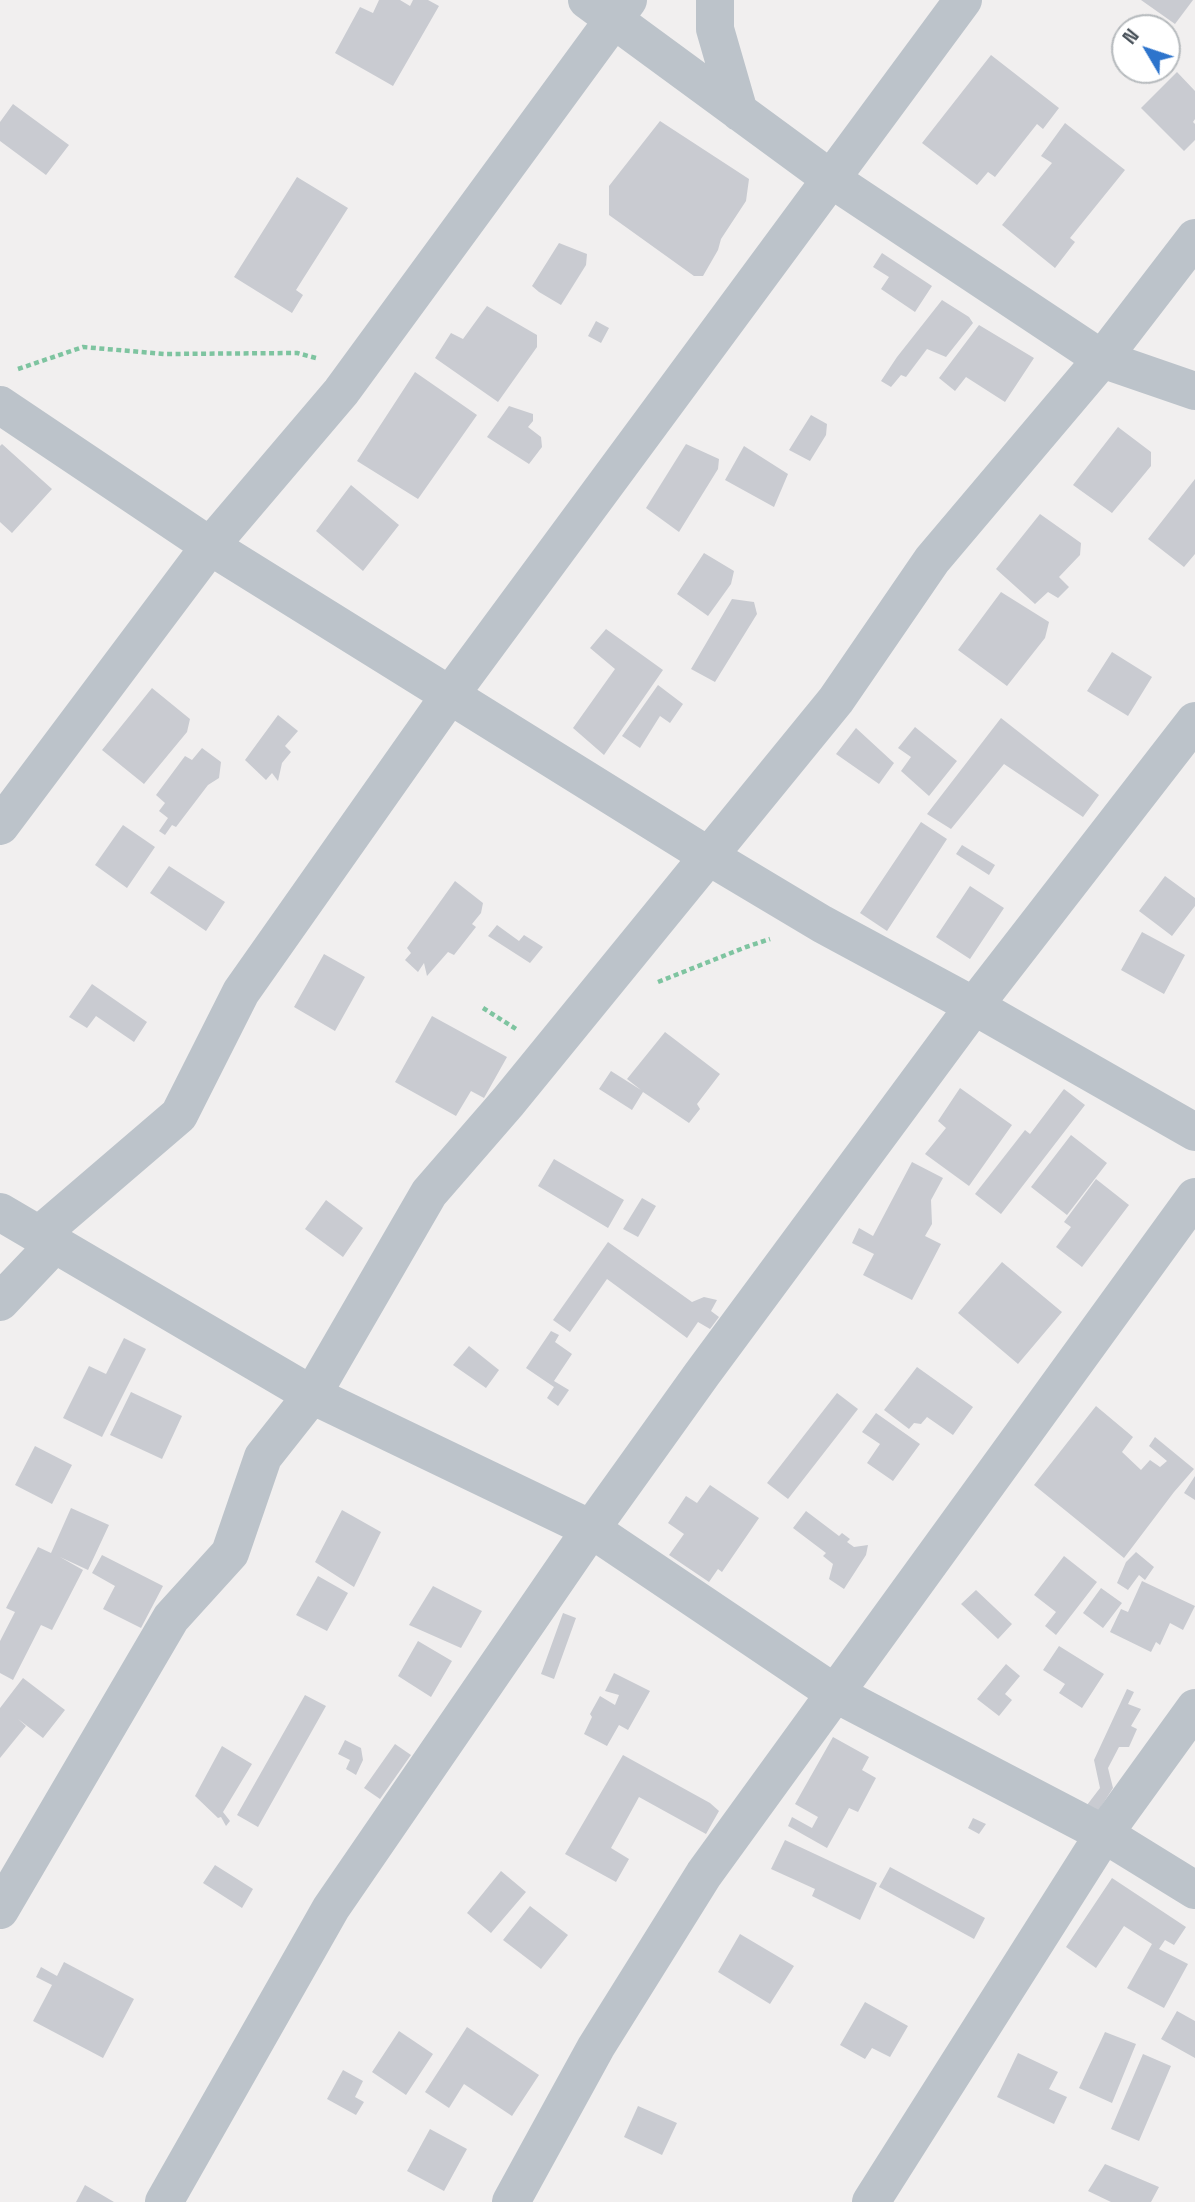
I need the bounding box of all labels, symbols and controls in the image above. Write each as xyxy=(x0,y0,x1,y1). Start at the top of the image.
north arrow xyxy=(1111,14,1181,84)
text: N xyxy=(1117,24,1145,50)

